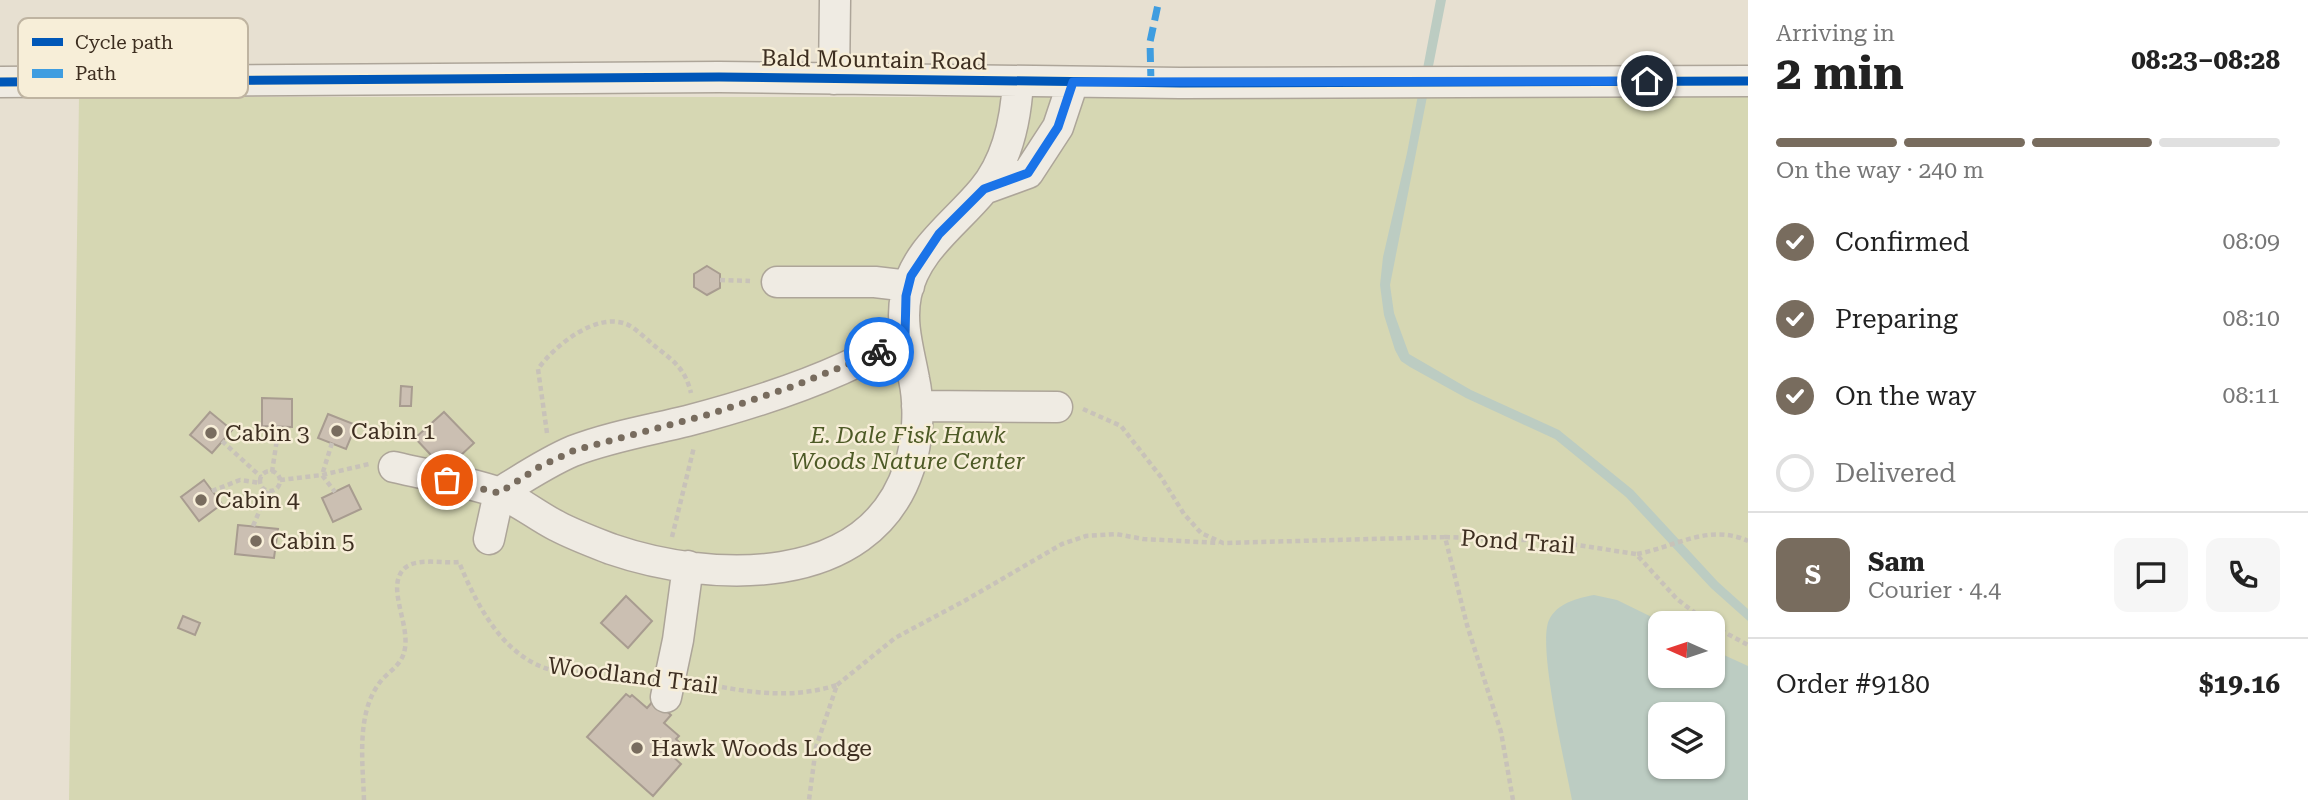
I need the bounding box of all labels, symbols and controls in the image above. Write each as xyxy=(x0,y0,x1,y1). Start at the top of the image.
legend xyxy=(18,18,248,98)
text: Arriving in xyxy=(1776,20,1895,47)
text: Cycle path xyxy=(75,31,173,54)
street label: Bald Mountain Road xyxy=(761,45,987,75)
text: 08:23–08:28 xyxy=(2131,45,2280,75)
text: 2 min xyxy=(1776,46,1904,100)
pin xyxy=(1617,51,1677,111)
text: Path xyxy=(75,62,116,85)
icon: home xyxy=(1628,62,1666,100)
text: On the way · 240 m xyxy=(1776,157,1984,184)
icon: check xyxy=(1776,223,1814,261)
text: Confirmed xyxy=(1835,227,1970,257)
text: 08:09 xyxy=(2223,228,2280,255)
icon: check xyxy=(1776,300,1814,338)
text: Preparing xyxy=(1835,304,1958,334)
text: 08:10 xyxy=(2223,305,2280,332)
courier xyxy=(844,317,914,387)
icon: bike xyxy=(860,333,898,371)
icon: check xyxy=(1776,377,1814,415)
text: On the way xyxy=(1835,381,1976,411)
text: 08:11 xyxy=(2223,382,2280,409)
place label: Cabin 1 xyxy=(351,418,436,445)
place label: Cabin 3 xyxy=(225,420,310,447)
park label: E. Dale Fisk Hawk Woods Nature Center xyxy=(791,422,1025,475)
marker: Cabin 1 xyxy=(329,423,345,439)
marker: Cabin 3 xyxy=(203,425,219,441)
pin xyxy=(417,450,477,510)
text: Delivered xyxy=(1835,458,1956,488)
icon: bag xyxy=(428,461,466,499)
place label: Cabin 4 xyxy=(215,487,300,514)
marker: Cabin 4 xyxy=(193,492,209,508)
street label: Pond Trail xyxy=(1460,525,1576,559)
place label: Cabin 5 xyxy=(270,528,355,555)
marker: Cabin 5 xyxy=(248,533,264,549)
button: chat xyxy=(2114,538,2188,612)
button: phone xyxy=(2206,538,2280,612)
text: Sam xyxy=(1868,547,1925,577)
text: S xyxy=(1805,560,1821,590)
text: Courier · 4.4 xyxy=(1868,577,2001,604)
north arrow xyxy=(1648,611,1726,688)
map controls xyxy=(1648,611,1725,779)
street label: Woodland Trail xyxy=(546,652,720,700)
text: Order #9180 xyxy=(1776,669,1930,699)
text: $19.16 xyxy=(2199,669,2280,699)
button: layers xyxy=(1648,702,1725,779)
place label: Hawk Woods Lodge xyxy=(651,735,872,762)
marker: Hawk Woods Lodge xyxy=(629,740,645,756)

